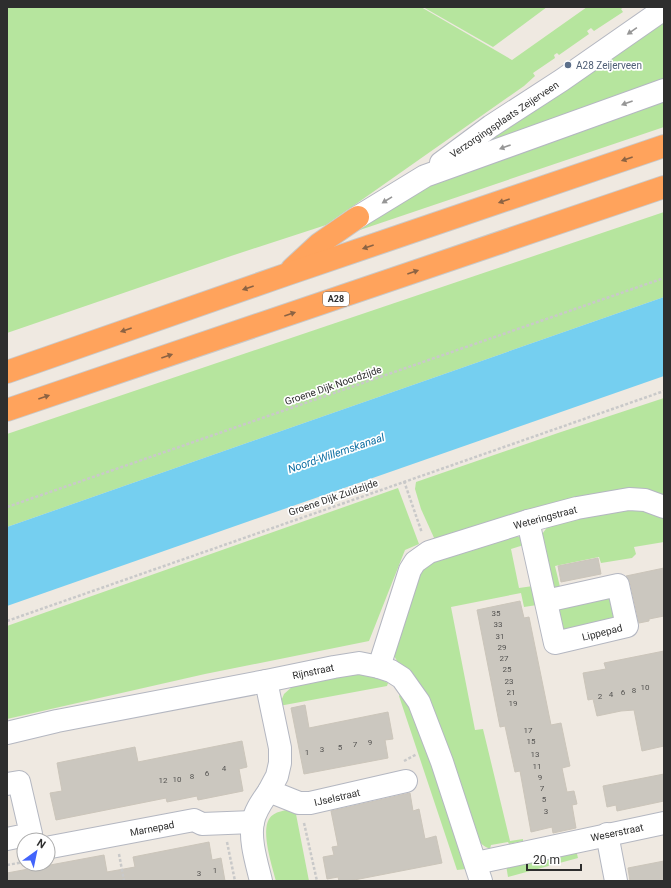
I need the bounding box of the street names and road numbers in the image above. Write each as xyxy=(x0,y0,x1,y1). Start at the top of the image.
street label: Verzorgingsplaats Zeijerveen xyxy=(448,79,561,160)
road number: A28 xyxy=(323,292,349,306)
street label: Groene Dijk Noordzijde xyxy=(283,364,383,407)
street label: Groene Dijk Zuidzijde xyxy=(287,477,379,518)
street label: Weteringstraat xyxy=(512,504,578,531)
street label: Lippepad xyxy=(581,622,623,643)
street label: Rijnstraat xyxy=(291,662,335,681)
street label: IJselstraat xyxy=(313,787,361,808)
street label: Marnepad xyxy=(129,819,175,838)
street label: Weserstraat xyxy=(590,822,644,843)

